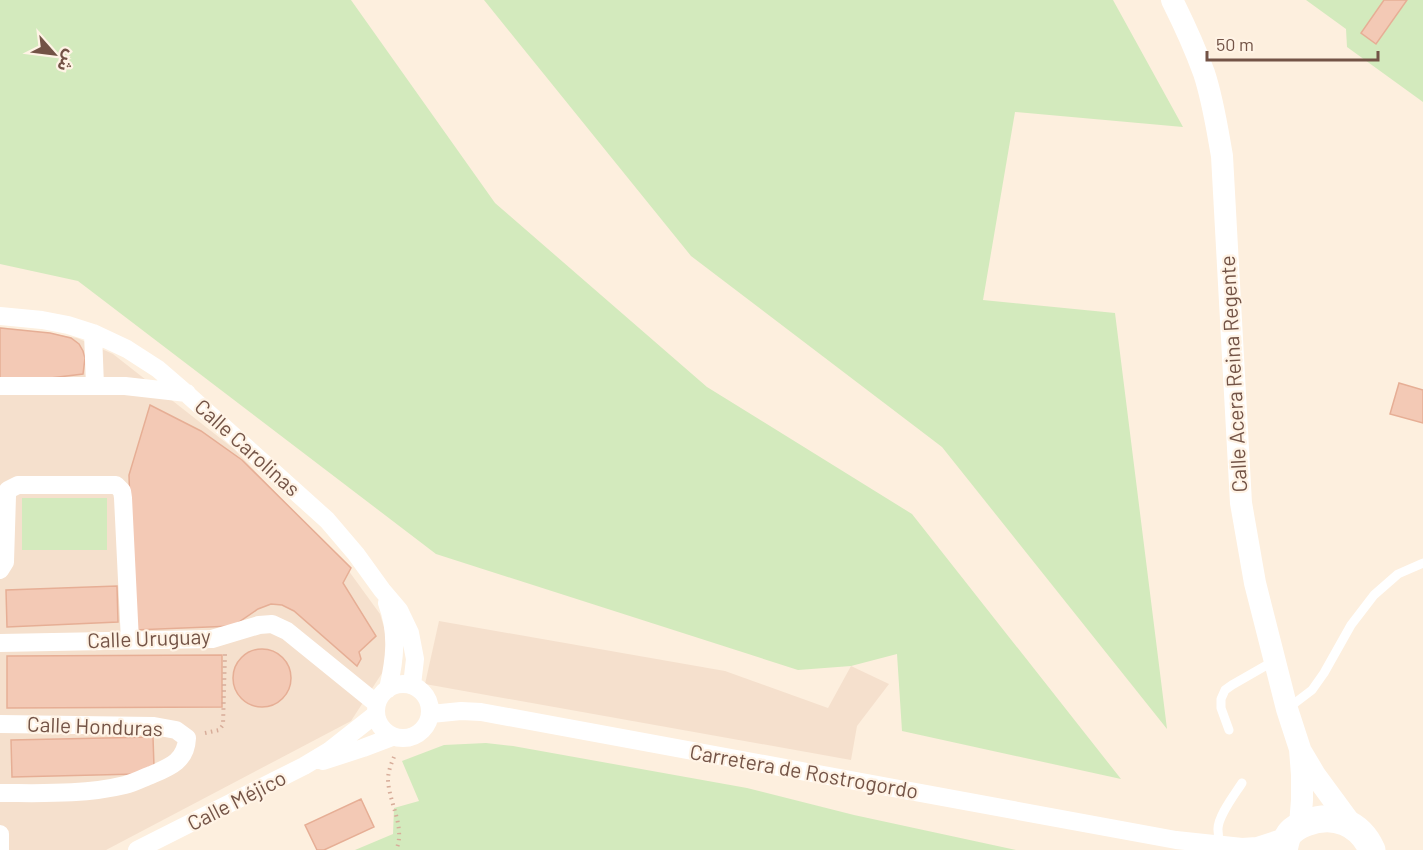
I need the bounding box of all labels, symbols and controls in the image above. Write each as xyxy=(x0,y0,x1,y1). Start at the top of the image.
north arrow xyxy=(24,24,84,84)
scale bar xyxy=(1207,24,1378,62)
text: 50 m xyxy=(1216,33,1254,55)
text: ش xyxy=(53,47,81,75)
street label: Calle Acera Reina Regente xyxy=(1214,255,1251,493)
street label: Calle Carolinas xyxy=(190,393,306,501)
street label: Calle Uruguay xyxy=(87,623,211,652)
street label: Calle Honduras xyxy=(27,711,163,740)
street label: Carretera de Rostrogordo xyxy=(688,738,920,803)
street label: Calle Méjico xyxy=(183,764,290,835)

